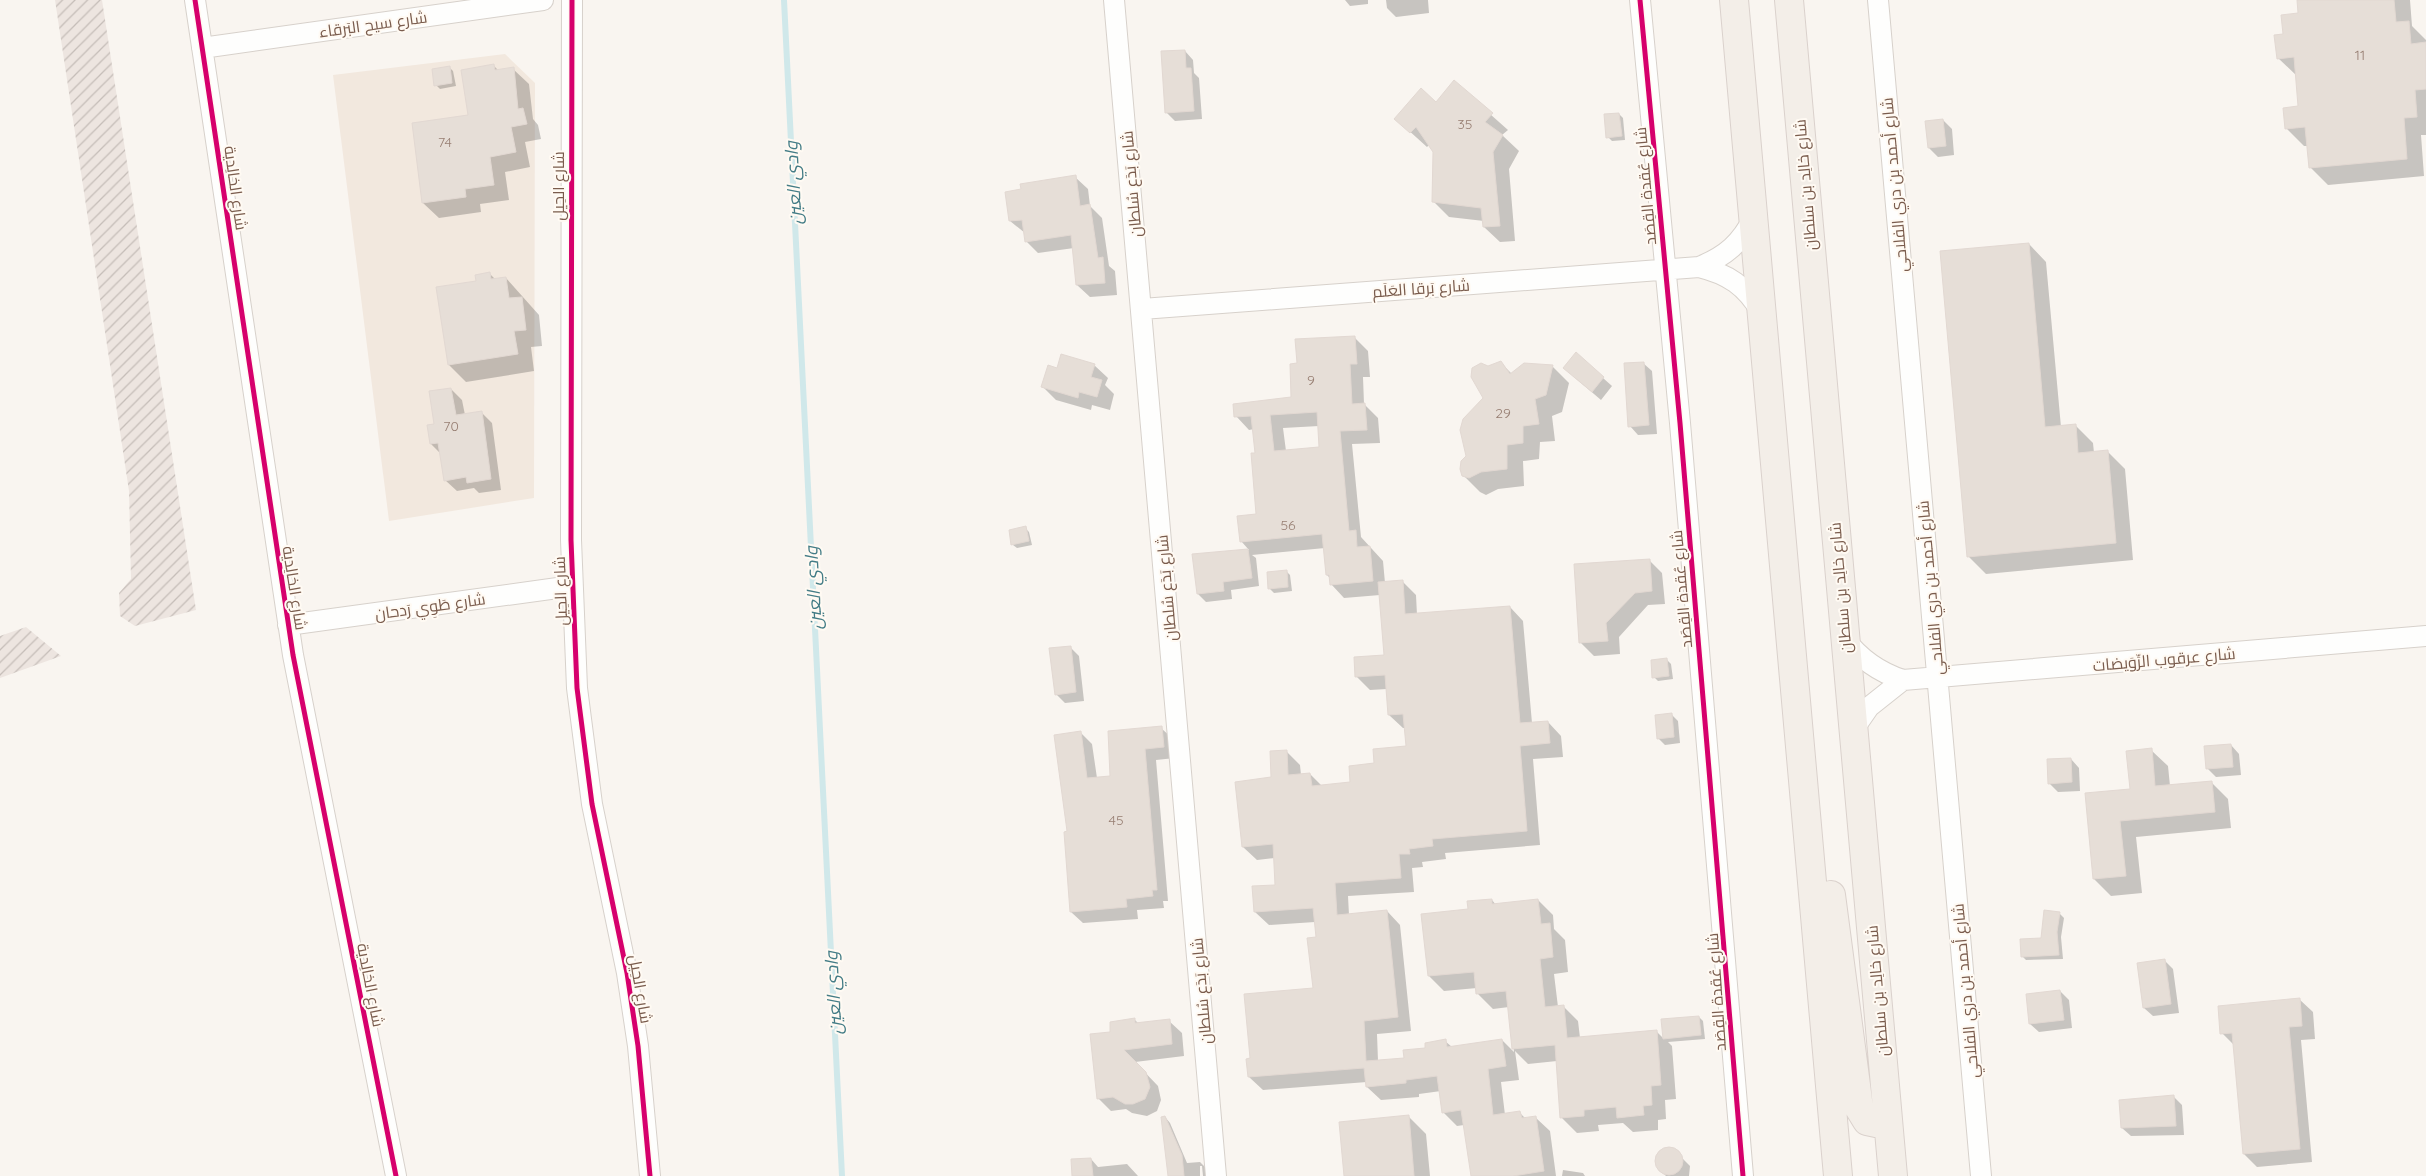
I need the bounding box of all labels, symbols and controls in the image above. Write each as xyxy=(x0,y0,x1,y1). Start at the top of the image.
street label: شارع سيح البَرقاء xyxy=(318,7,429,43)
house number: 11 xyxy=(2355,46,2365,64)
street label: شارع أحمد بن دري الفلاحي xyxy=(1876,96,1916,273)
house number: 35 xyxy=(1458,115,1472,133)
street label: شارع خالِد بن سلطان xyxy=(1789,118,1823,251)
street label: شارع عُقدة القِصَد xyxy=(1630,126,1662,246)
street label: شارع بَدَع سُلطان xyxy=(1116,130,1148,238)
house number: 74 xyxy=(438,133,452,151)
water label: وادي العين xyxy=(779,139,810,225)
street label: شارع الخالِدية xyxy=(218,145,252,232)
street label: شارع الحِيل xyxy=(548,151,570,221)
street label: شارع بَرقا العَلَم xyxy=(1372,275,1471,303)
house number: 9 xyxy=(1307,371,1315,389)
house number: 29 xyxy=(1495,404,1511,422)
house number: 70 xyxy=(443,417,459,435)
street label: شارع أحمد بن دري الفلاحي xyxy=(1912,499,1952,676)
house number: 56 xyxy=(1280,516,1296,534)
street label: شارع خالِد بن سلطان xyxy=(1824,521,1858,654)
street label: شارع عُقدة القِصَد xyxy=(1666,529,1698,649)
street label: شارع بَدَع سُلطان xyxy=(1151,534,1183,642)
street label: شارع الخالِدية xyxy=(277,544,312,632)
water label: وادي العين xyxy=(799,544,830,630)
street label: شارع الحِيل xyxy=(549,556,573,626)
street label: شارع طَوِي رَدحان xyxy=(373,588,487,628)
street label: شارع عرقوب الرِّوَيضات xyxy=(2092,643,2236,677)
house number: 45 xyxy=(1108,811,1124,829)
street label: شارع أحمد بن دري الفلاحي xyxy=(1947,902,1987,1079)
street label: شارع خالِد بن سلطان xyxy=(1861,924,1895,1057)
street label: شارع عُقدة القِصَد xyxy=(1702,932,1732,1052)
street label: شارع بَدَع سُلطان xyxy=(1186,937,1218,1045)
street label: شارع الخالِدية xyxy=(351,941,389,1029)
water label: وادي العين xyxy=(819,949,850,1035)
street label: شارع الحِيل xyxy=(623,953,657,1025)

